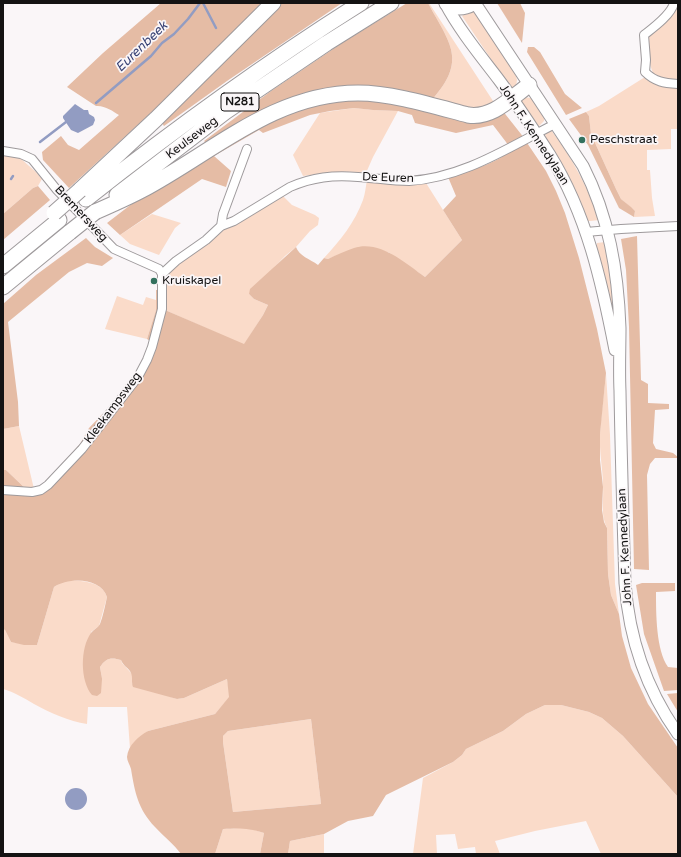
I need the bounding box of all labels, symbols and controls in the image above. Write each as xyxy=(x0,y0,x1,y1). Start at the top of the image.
water label: Eurenbeek xyxy=(113,18,171,76)
street label: John F. Kennedylaan xyxy=(496,82,572,188)
road number: N281 xyxy=(221,93,259,111)
street label: Keulseweg xyxy=(163,114,221,162)
place label: Peschstraat xyxy=(590,133,657,147)
marker: Peschstraat xyxy=(577,135,587,145)
street label: De Euren xyxy=(362,170,414,186)
street label: Bremersweg xyxy=(51,183,111,245)
place label: Kruiskapel xyxy=(162,274,221,288)
marker: Kruiskapel xyxy=(149,276,159,286)
street label: Kleekampsweg xyxy=(81,369,145,447)
street label: John F. Kennedylaan xyxy=(615,488,635,606)

